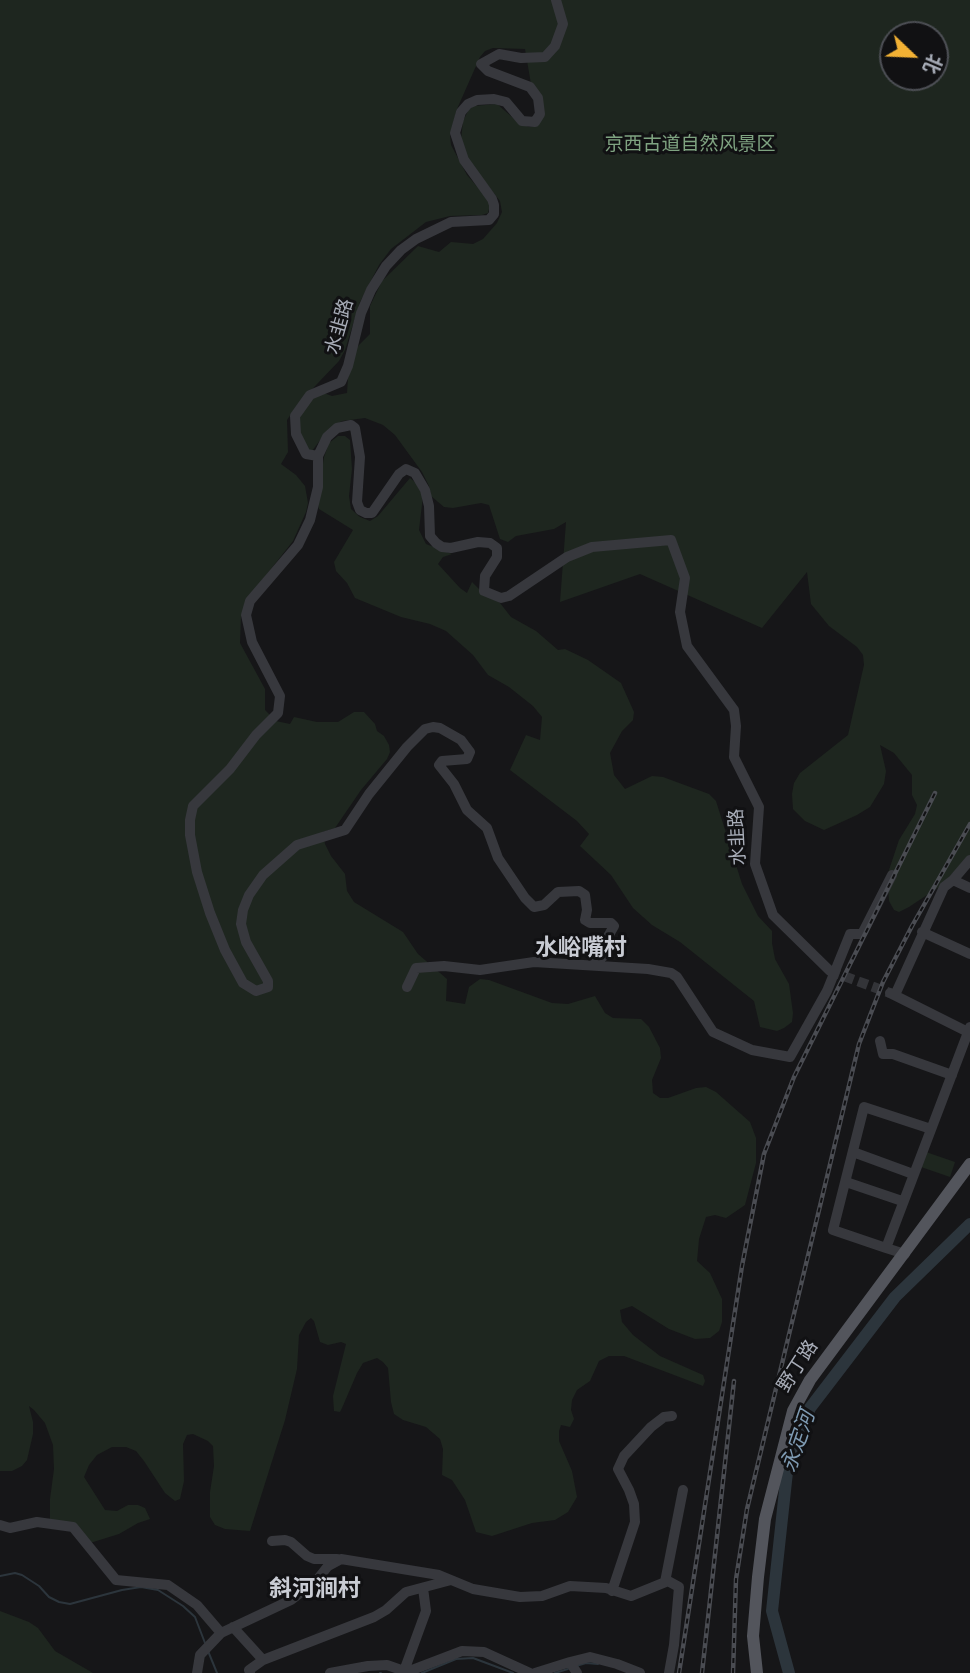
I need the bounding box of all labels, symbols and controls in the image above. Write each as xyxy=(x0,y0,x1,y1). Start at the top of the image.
north arrow xyxy=(879,21,949,91)
text: 北 xyxy=(916,50,948,78)
park label: 京西古道自然风景区 xyxy=(605,135,775,157)
street label: 水韭路 xyxy=(322,296,360,358)
street label: 水韭路 xyxy=(726,808,752,866)
district label: 水峪嘴村 xyxy=(535,936,627,964)
street label: 野丁路 xyxy=(774,1337,824,1397)
water label: 永定河 xyxy=(778,1408,822,1476)
district label: 斜河涧村 xyxy=(269,1577,361,1605)

